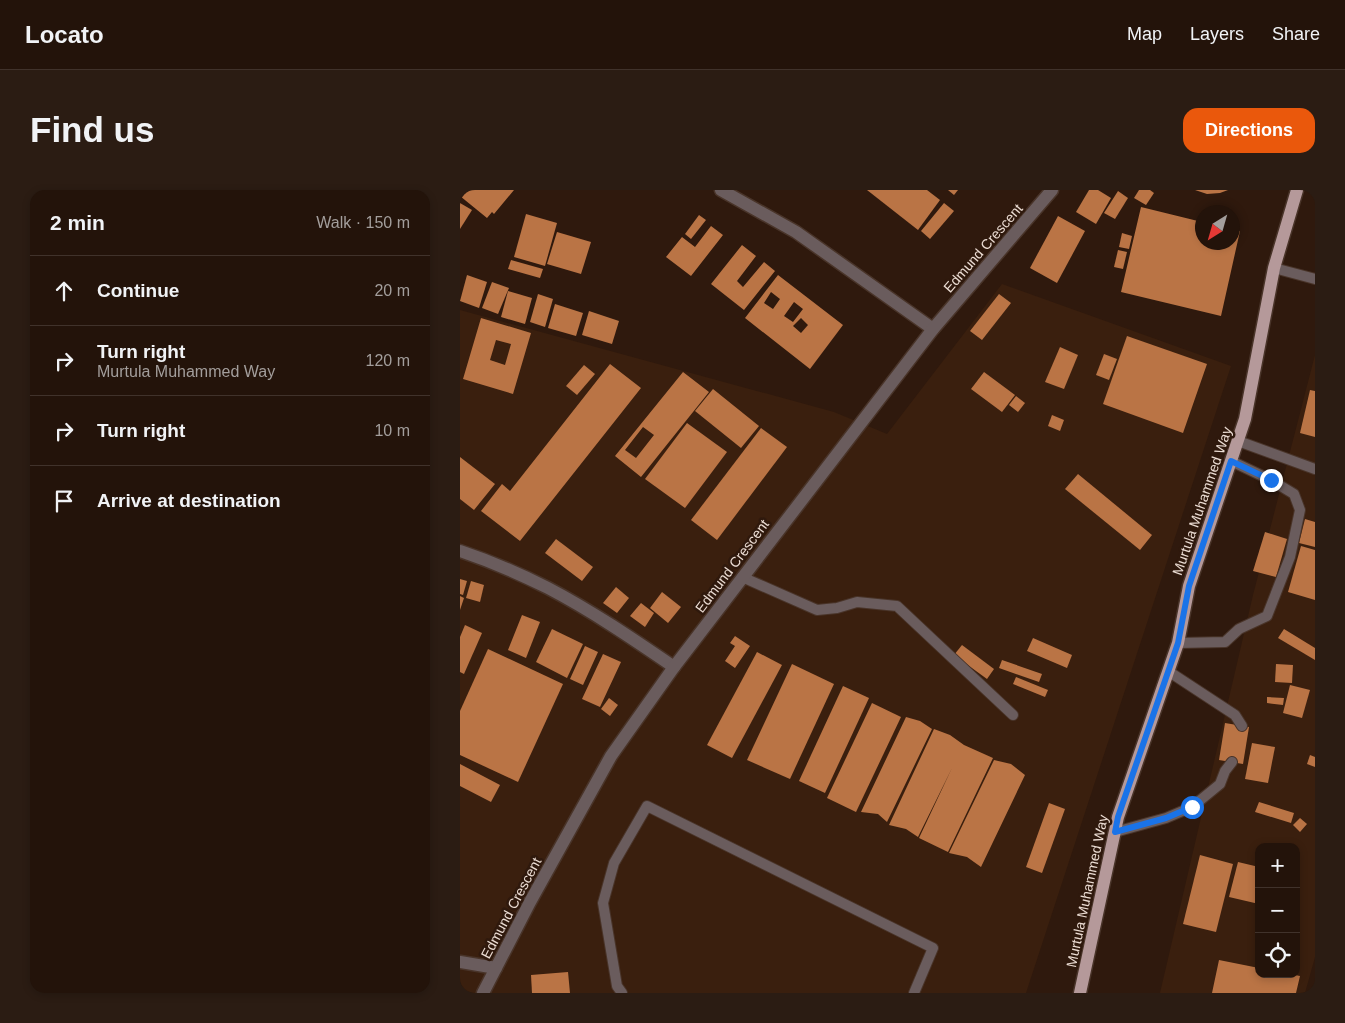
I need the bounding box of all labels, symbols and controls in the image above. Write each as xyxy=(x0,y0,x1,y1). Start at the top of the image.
text: Locato xyxy=(25,21,104,48)
text: Map xyxy=(1127,24,1162,44)
text: Layers xyxy=(1190,24,1244,44)
text: Share xyxy=(1272,24,1320,44)
button: Directions xyxy=(1183,108,1315,153)
text: Find us xyxy=(30,110,154,149)
street label: Edmund Crescent xyxy=(940,200,1026,296)
north arrow xyxy=(1195,205,1240,250)
text: 2 min xyxy=(50,211,105,234)
text: Walk · 150 m xyxy=(316,214,410,231)
icon: ahead xyxy=(50,277,78,305)
text: Continue xyxy=(97,280,179,301)
text: 20 m xyxy=(374,282,410,299)
text: Turn right xyxy=(97,341,185,362)
icon: right xyxy=(50,347,78,375)
text: 120 m xyxy=(366,352,410,369)
text: Murtula Muhammed Way xyxy=(97,363,275,380)
icon: right xyxy=(50,417,78,445)
text: Turn right xyxy=(97,420,185,441)
text: 10 m xyxy=(374,422,410,439)
street label: Murtula Muhammed Way xyxy=(1169,425,1235,577)
route end xyxy=(1260,469,1283,492)
icon: arrive xyxy=(50,487,78,515)
text: Arrive at destination xyxy=(97,490,281,511)
street label: Edmund Crescent xyxy=(692,516,772,616)
route start xyxy=(1181,796,1204,819)
street label: Murtula Muhammed Way xyxy=(1063,813,1111,969)
map controls xyxy=(1255,843,1300,978)
button: + xyxy=(1255,843,1300,888)
street label: Edmund Crescent xyxy=(478,855,544,961)
button: − xyxy=(1255,888,1300,933)
button: locate xyxy=(1255,933,1300,978)

